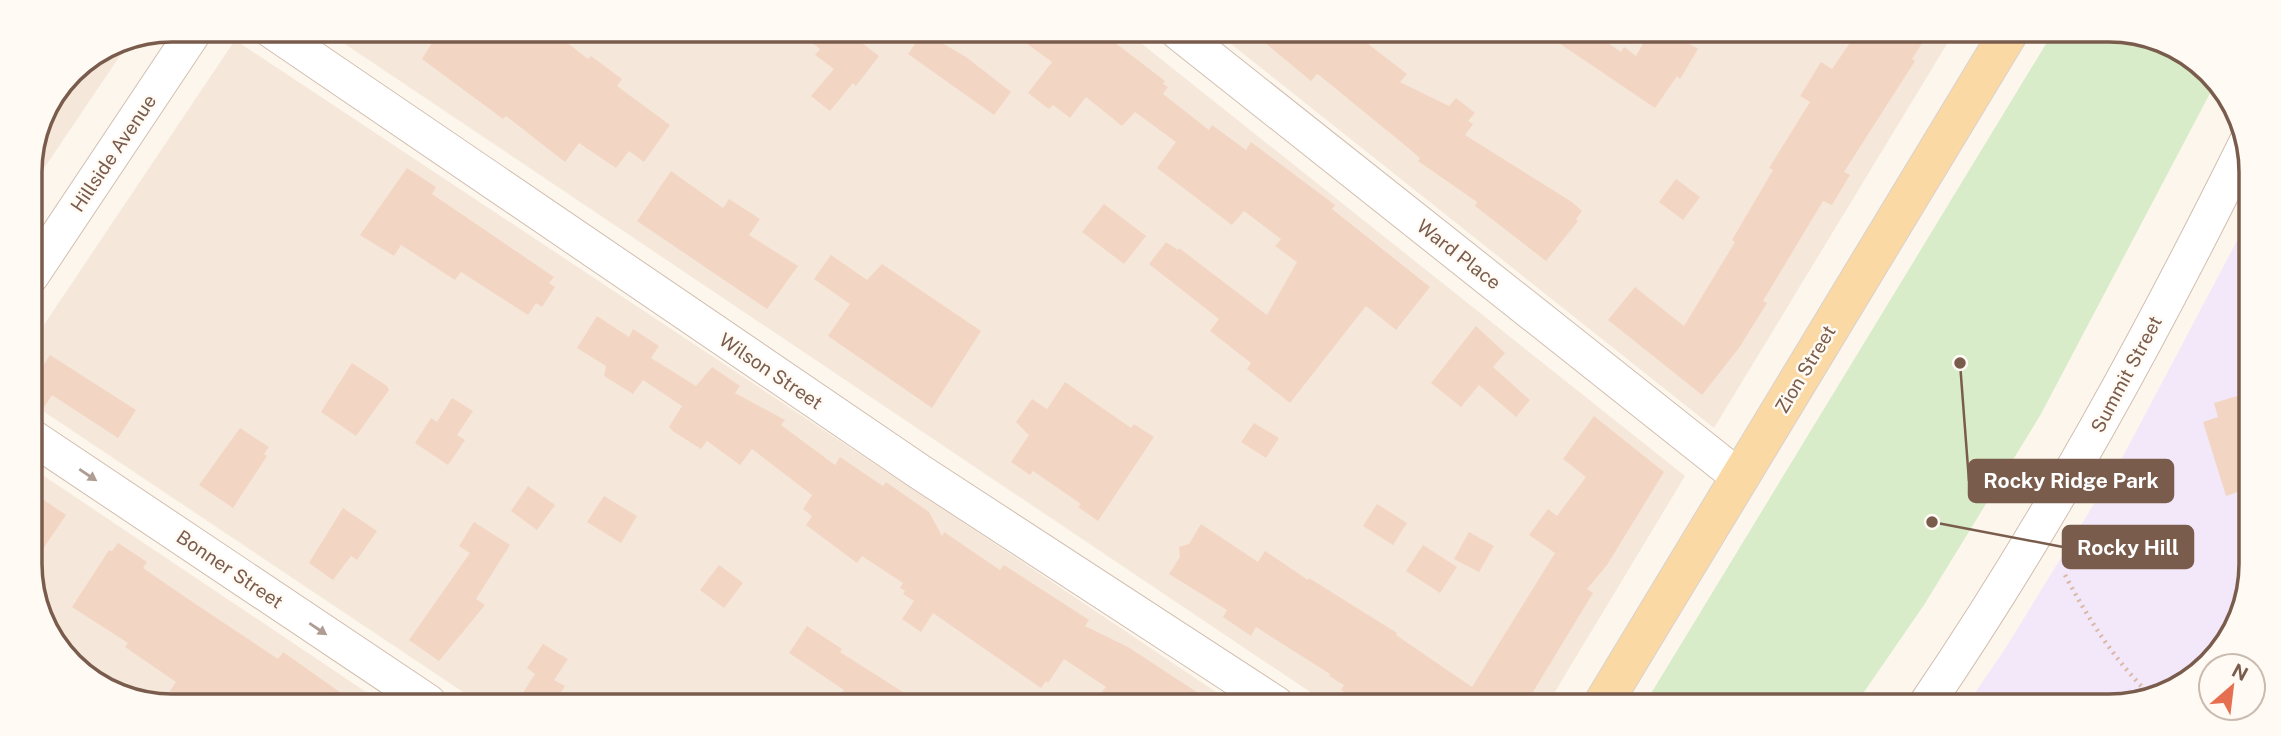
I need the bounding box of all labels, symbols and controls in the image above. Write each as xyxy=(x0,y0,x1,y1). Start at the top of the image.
street label: Hillside Avenue xyxy=(66,90,160,216)
street label: Ward Place xyxy=(1413,214,1505,294)
street label: Summit Street xyxy=(2086,312,2166,436)
street label: Zion Street xyxy=(1770,321,1840,417)
street label: Wilson Street xyxy=(715,328,827,414)
callout: Rocky Ridge Park xyxy=(1969,460,2173,502)
one-way arrow xyxy=(79,468,97,482)
text: Rocky Ridge Park xyxy=(1983,468,2159,493)
street label: Bonner Street xyxy=(173,525,287,613)
callout: Rocky Hill xyxy=(2063,526,2193,568)
text: Rocky Hill xyxy=(2077,535,2179,560)
one-way arrow xyxy=(309,622,327,636)
north arrow xyxy=(2197,652,2267,722)
text: N xyxy=(2228,659,2252,685)

